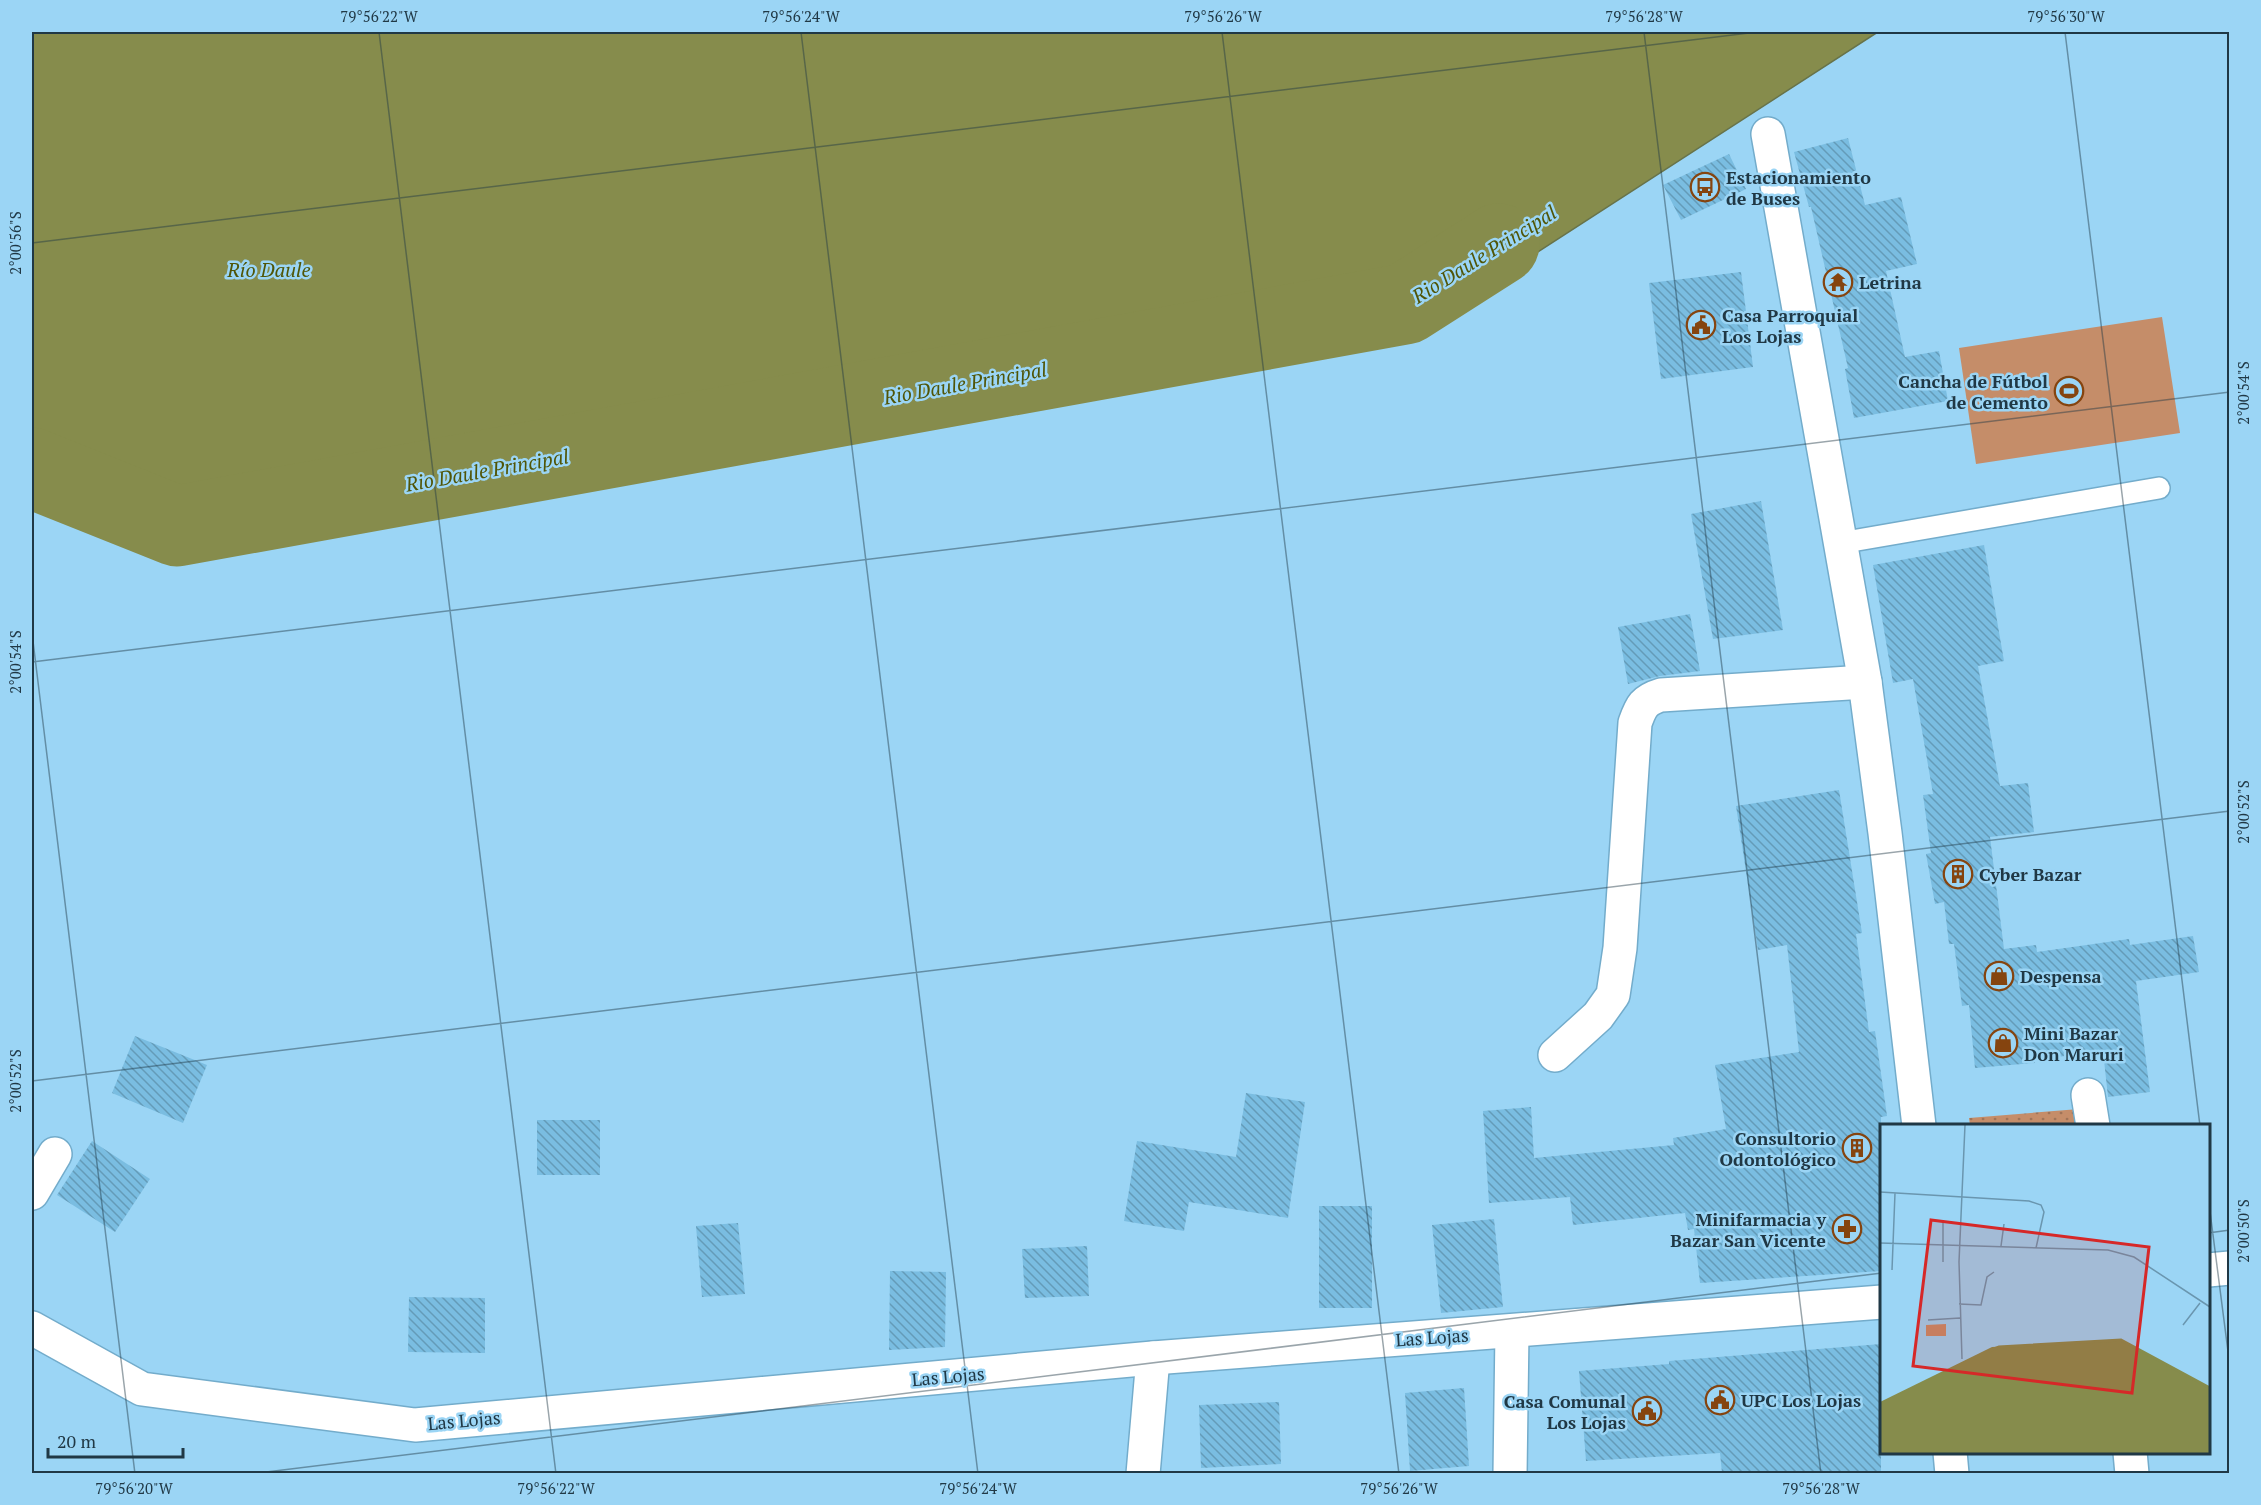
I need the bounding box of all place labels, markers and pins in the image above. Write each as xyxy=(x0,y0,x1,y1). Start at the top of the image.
place label: Estacionamiento de Buses xyxy=(1726,165,1871,210)
bus stop icon: Estacionamiento de Buses xyxy=(1689,171,1721,203)
temple icon: Letrina xyxy=(1822,266,1854,298)
place label: Letrina xyxy=(1859,270,1922,294)
place label: Casa Parroquial Los Lojas xyxy=(1722,303,1858,348)
public building icon: Casa Parroquial Los Lojas xyxy=(1685,309,1717,341)
place label: Cancha de Fútbol de Cemento xyxy=(1898,369,2048,414)
sports icon: Cancha de Fútbol de Cemento xyxy=(2053,375,2085,407)
building icon: Cyber Bazar xyxy=(1942,858,1974,890)
place label: Cyber Bazar xyxy=(1979,862,2082,886)
shop icon: Despensa xyxy=(1983,960,2015,992)
place label: Despensa xyxy=(2020,964,2101,988)
place label: Mini Bazar Don Maruri xyxy=(2024,1021,2124,1066)
shop icon: Mini Bazar Don Maruri xyxy=(1987,1027,2019,1059)
place label: Consultorio Odontológico xyxy=(1720,1126,1836,1171)
building icon: Consultorio Odontológico xyxy=(1841,1132,1873,1164)
place label: Minifarmacia y Bazar San Vicente xyxy=(1670,1207,1826,1252)
pharmacy icon: Minifarmacia y Bazar San Vicente xyxy=(1831,1213,1863,1245)
public building icon: UPC Los Lojas xyxy=(1704,1384,1736,1416)
place label: UPC Los Lojas xyxy=(1741,1388,1861,1412)
place label: Casa Comunal Los Lojas xyxy=(1504,1389,1626,1434)
public building icon: Casa Comunal Los Lojas xyxy=(1631,1395,1663,1427)

